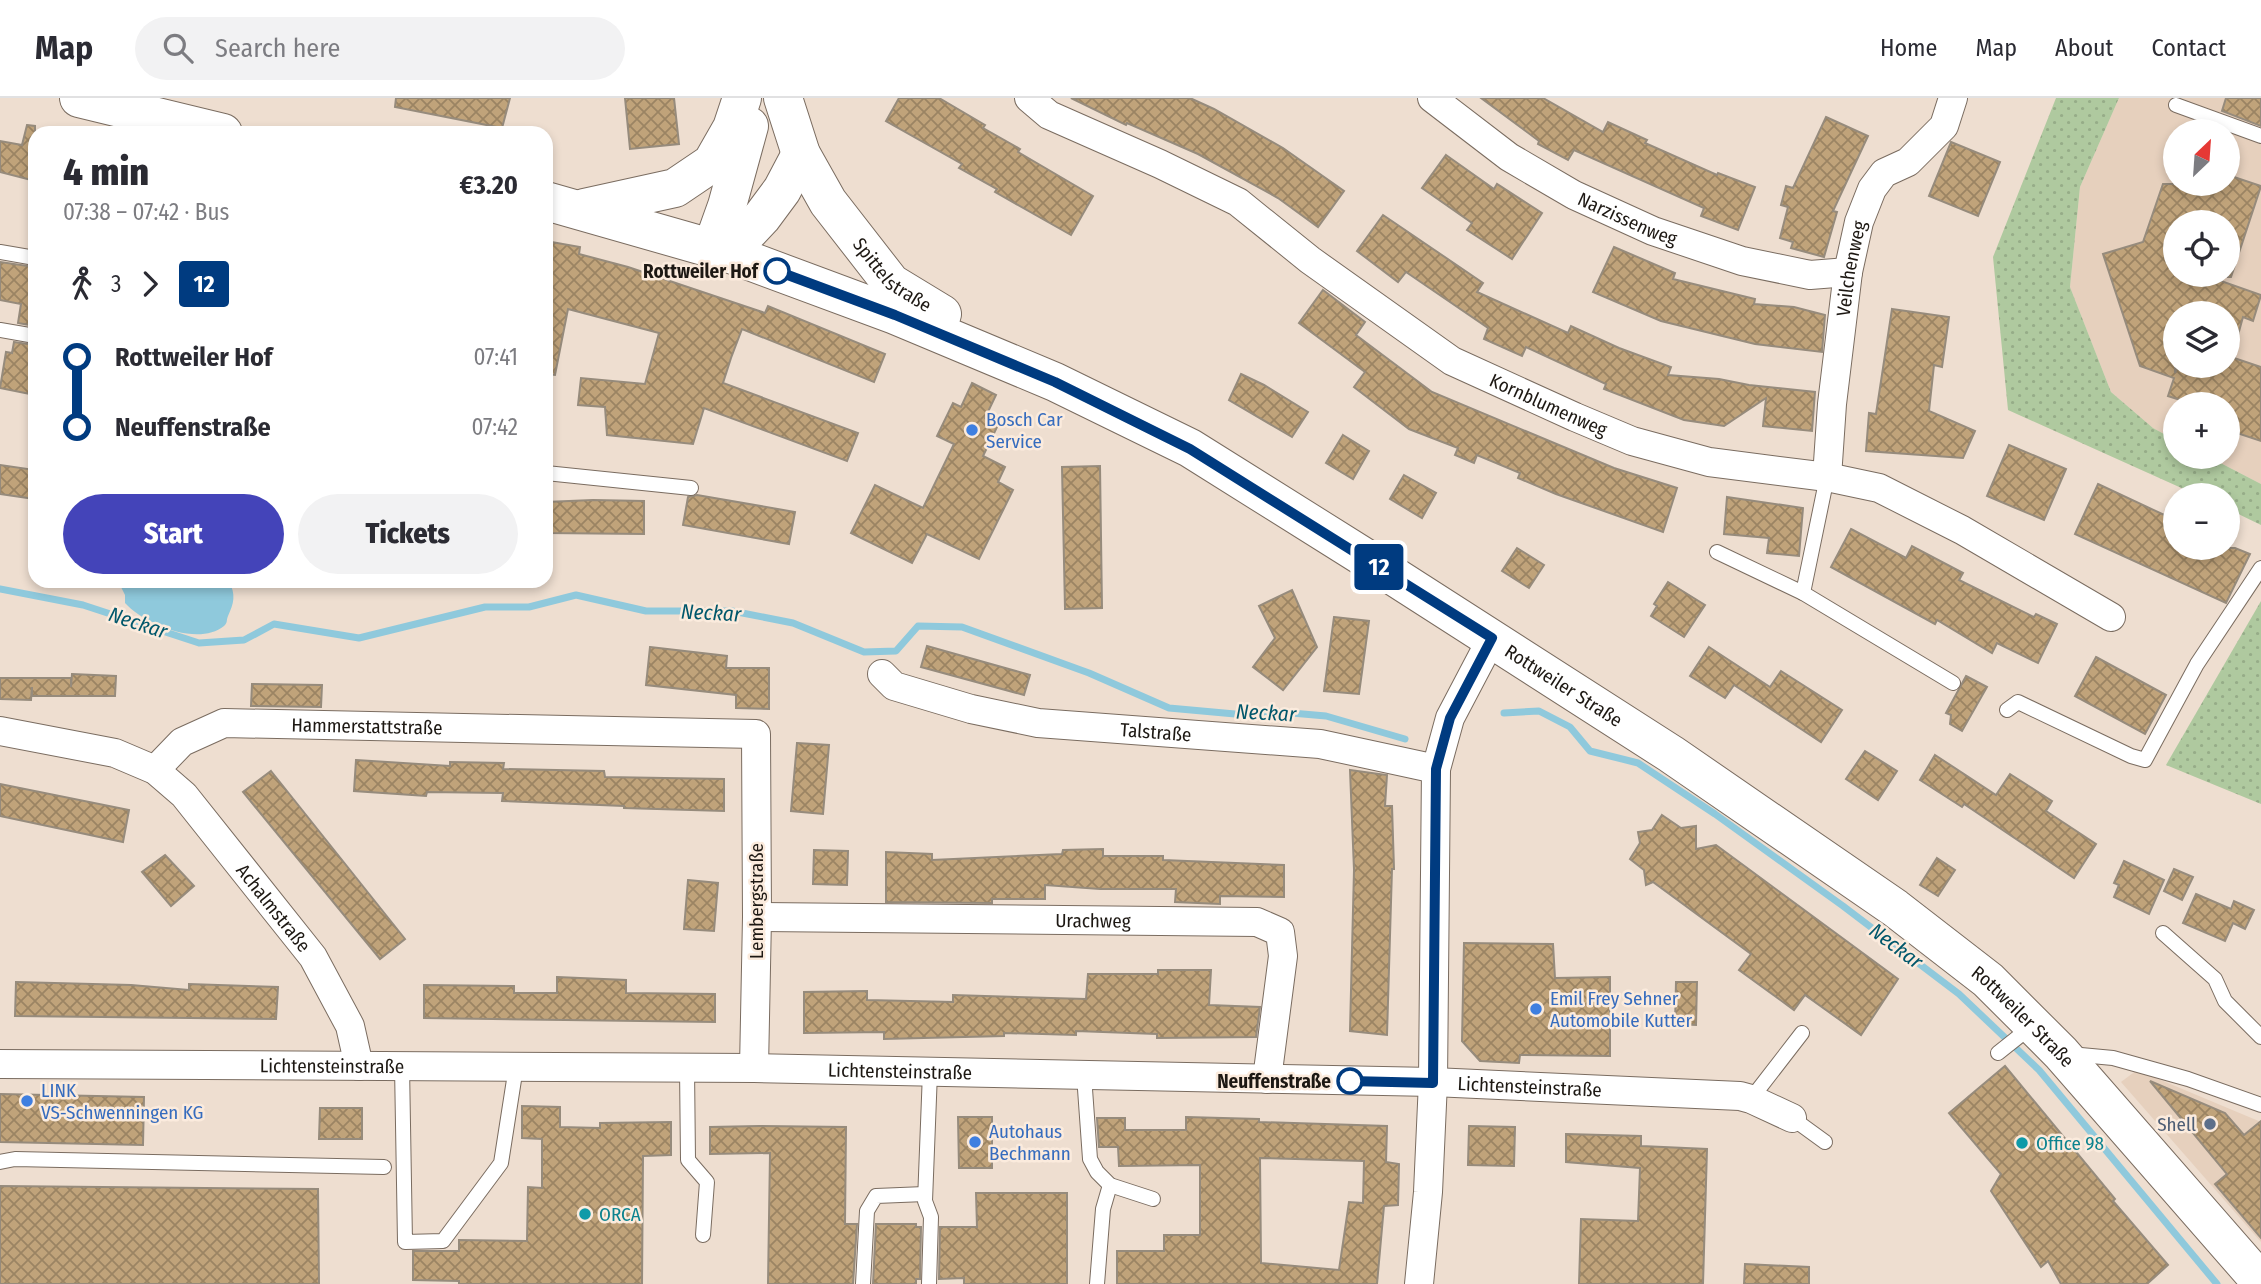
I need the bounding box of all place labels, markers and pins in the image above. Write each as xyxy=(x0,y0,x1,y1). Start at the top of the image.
marker: Rottweiler Hof xyxy=(764,258,790,284)
place label: Rottweiler Hof xyxy=(643,260,760,283)
place label: Bosch Car Service xyxy=(986,408,1063,453)
marker: Bosch Car Service xyxy=(964,422,980,438)
place label: Emil Frey Sehner Automobile Kutter xyxy=(1550,987,1692,1032)
marker: Emil Frey Sehner Automobile Kutter xyxy=(1528,1001,1544,1017)
marker: Neuffenstraße xyxy=(1337,1068,1363,1094)
place label: Neuffenstraße xyxy=(1217,1070,1331,1093)
place label: LINK VS-Schwenningen KG xyxy=(41,1079,203,1124)
marker: LINK VS-Schwenningen KG xyxy=(19,1093,35,1109)
place label: Shell xyxy=(2157,1113,2196,1136)
marker: Shell xyxy=(2202,1116,2218,1132)
place label: Autohaus Bechmann xyxy=(989,1120,1071,1165)
place label: Office 98 xyxy=(2036,1132,2104,1155)
marker: Autohaus Bechmann xyxy=(967,1134,983,1150)
marker: Office 98 xyxy=(2014,1135,2030,1151)
place label: ORCA xyxy=(599,1203,641,1226)
marker: ORCA xyxy=(577,1206,593,1222)

